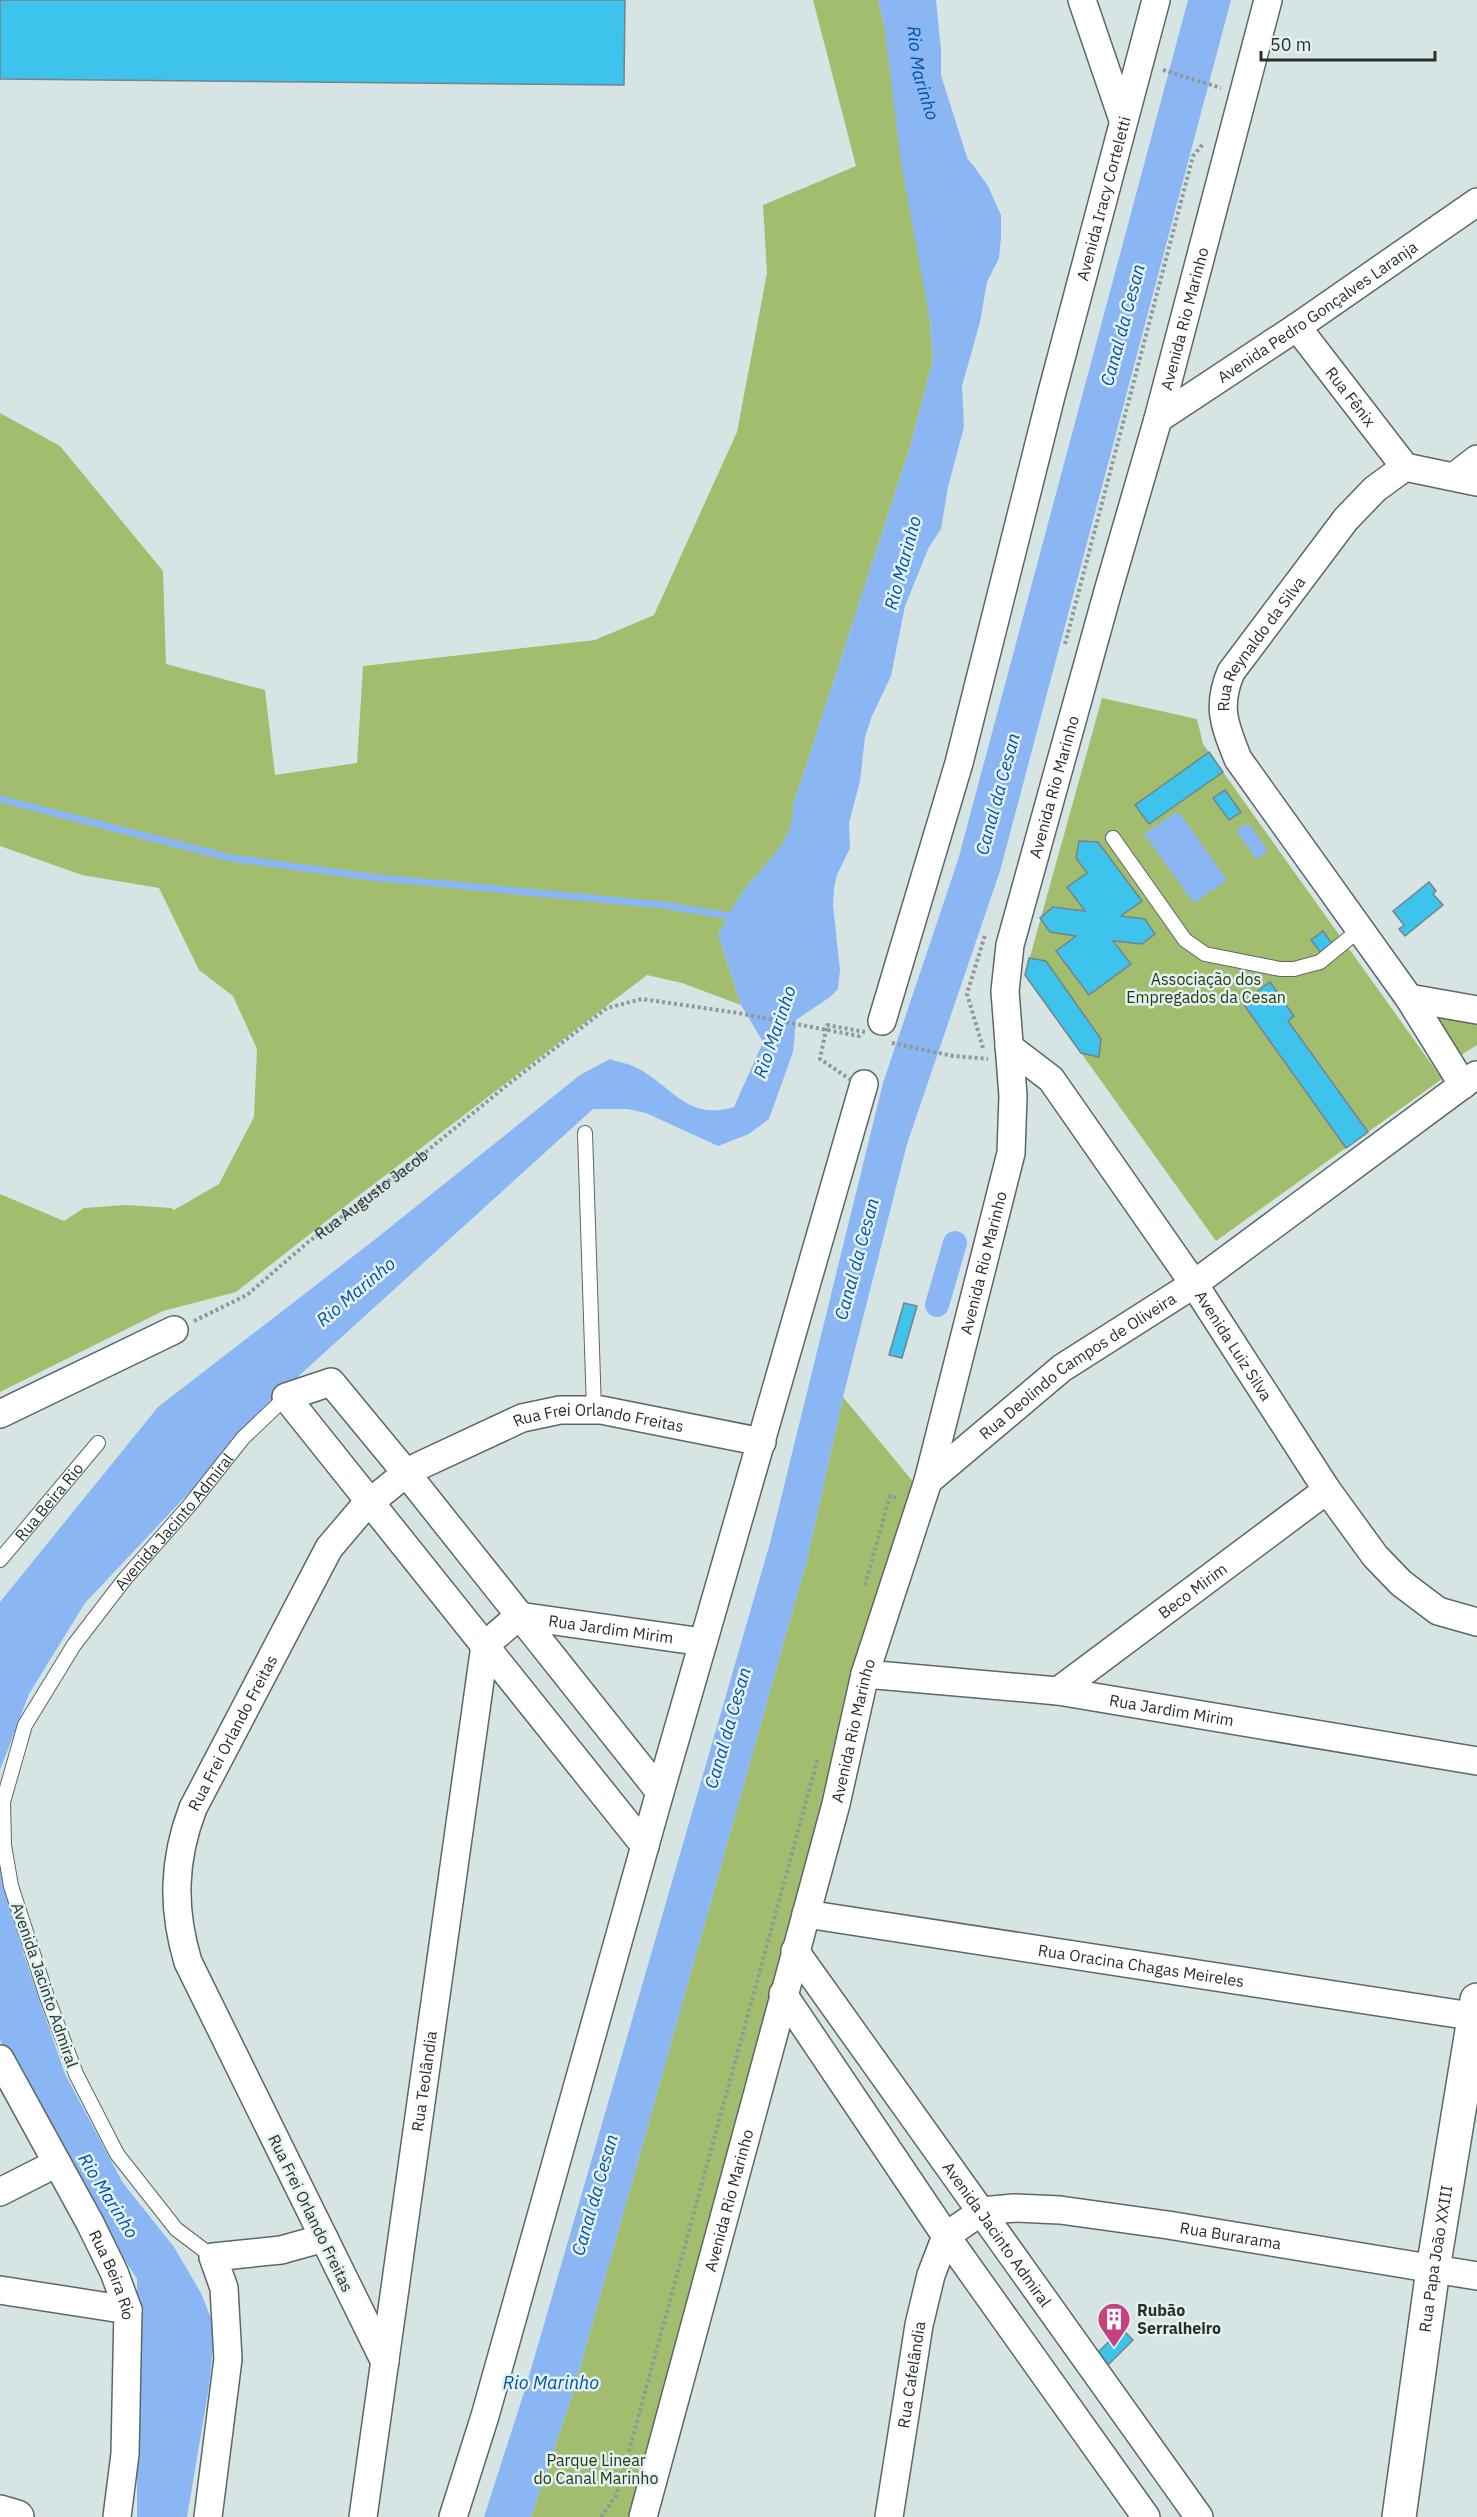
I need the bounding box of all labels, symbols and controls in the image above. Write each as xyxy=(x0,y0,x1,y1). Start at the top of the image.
scale bar xyxy=(1261,24,1435,62)
water label: Rio Marinho xyxy=(902,25,945,123)
text: 50 m xyxy=(1270,33,1312,56)
street label: Avenida Iracy Corteletti xyxy=(1072,114,1135,283)
street label: Avenida Pedro Gonçalves Laranja xyxy=(1213,236,1422,387)
street label: Avenida Rio Marinho xyxy=(1156,245,1213,392)
water label: Canal da Cesan xyxy=(1095,261,1150,388)
street label: Rua Fênix xyxy=(1321,363,1380,431)
water label: Rio Marinho xyxy=(879,513,926,612)
street label: Rua Reynaldo da Silva xyxy=(1213,572,1310,712)
street label: Avenida Rio Marinho xyxy=(1025,713,1083,860)
water label: Canal da Cesan xyxy=(970,730,1025,857)
park label: Associação dos Empregados da Cesan xyxy=(1126,969,1286,1007)
water label: Rio Marinho xyxy=(748,982,801,1081)
street label: Rua Augusto Jacob xyxy=(310,1144,432,1244)
street label: Avenida Rio Marinho xyxy=(956,1189,1011,1336)
water label: Canal da Cesan xyxy=(829,1195,884,1322)
water label: Rio Marinho xyxy=(311,1252,400,1331)
street label: Avenida Luiz Silva xyxy=(1191,1287,1277,1405)
street label: Rua Deolindo Campos de Oliveira xyxy=(975,1288,1180,1444)
street label: Rua Frei Orlando Freitas xyxy=(509,1400,685,1436)
street label: Avenida Jacinto Admiral xyxy=(110,1449,237,1594)
street label: Rua Beira Rio xyxy=(10,1458,87,1545)
street label: Beco Mirim xyxy=(1154,1558,1231,1623)
street label: Rua Jardim Mirim xyxy=(547,1610,675,1648)
street label: Rua Frei Orlando Freitas xyxy=(183,1651,281,1814)
street label: Avenida Rio Marinho xyxy=(827,1656,879,1804)
water label: Canal da Cesan xyxy=(699,1665,756,1791)
street label: Rua Jardim Mirim xyxy=(1108,1690,1236,1730)
street label: Avenida Jacinto Admiral xyxy=(7,1900,83,2070)
street label: Rua Oracina Chagas Meireles xyxy=(1037,1940,1246,1991)
street label: Rua Teolândia xyxy=(407,2029,441,2133)
street label: Avenida Rio Marinho xyxy=(700,2127,758,2274)
street label: Rua Frei Orlando Freitas xyxy=(264,2131,358,2295)
water label: Canal da Cesan xyxy=(566,2132,623,2258)
water label: Rio Marinho xyxy=(73,2149,144,2243)
street label: Avenida Jacinto Admiral xyxy=(939,2158,1056,2311)
street label: Rua Papa João XXIII xyxy=(1414,2183,1457,2333)
street label: Rua Burarama xyxy=(1178,2217,1283,2254)
street label: Rua Beira Rio xyxy=(85,2226,138,2320)
place label: Rubão Serralheiro xyxy=(1137,2300,1221,2338)
building icon: Rubão Serralheiro xyxy=(1096,2301,1132,2348)
street label: Rua Cafelândia xyxy=(893,2319,930,2430)
water label: Rio Marinho xyxy=(503,2371,599,2394)
park label: Parque Linear do Canal Marinho xyxy=(534,2450,658,2488)

